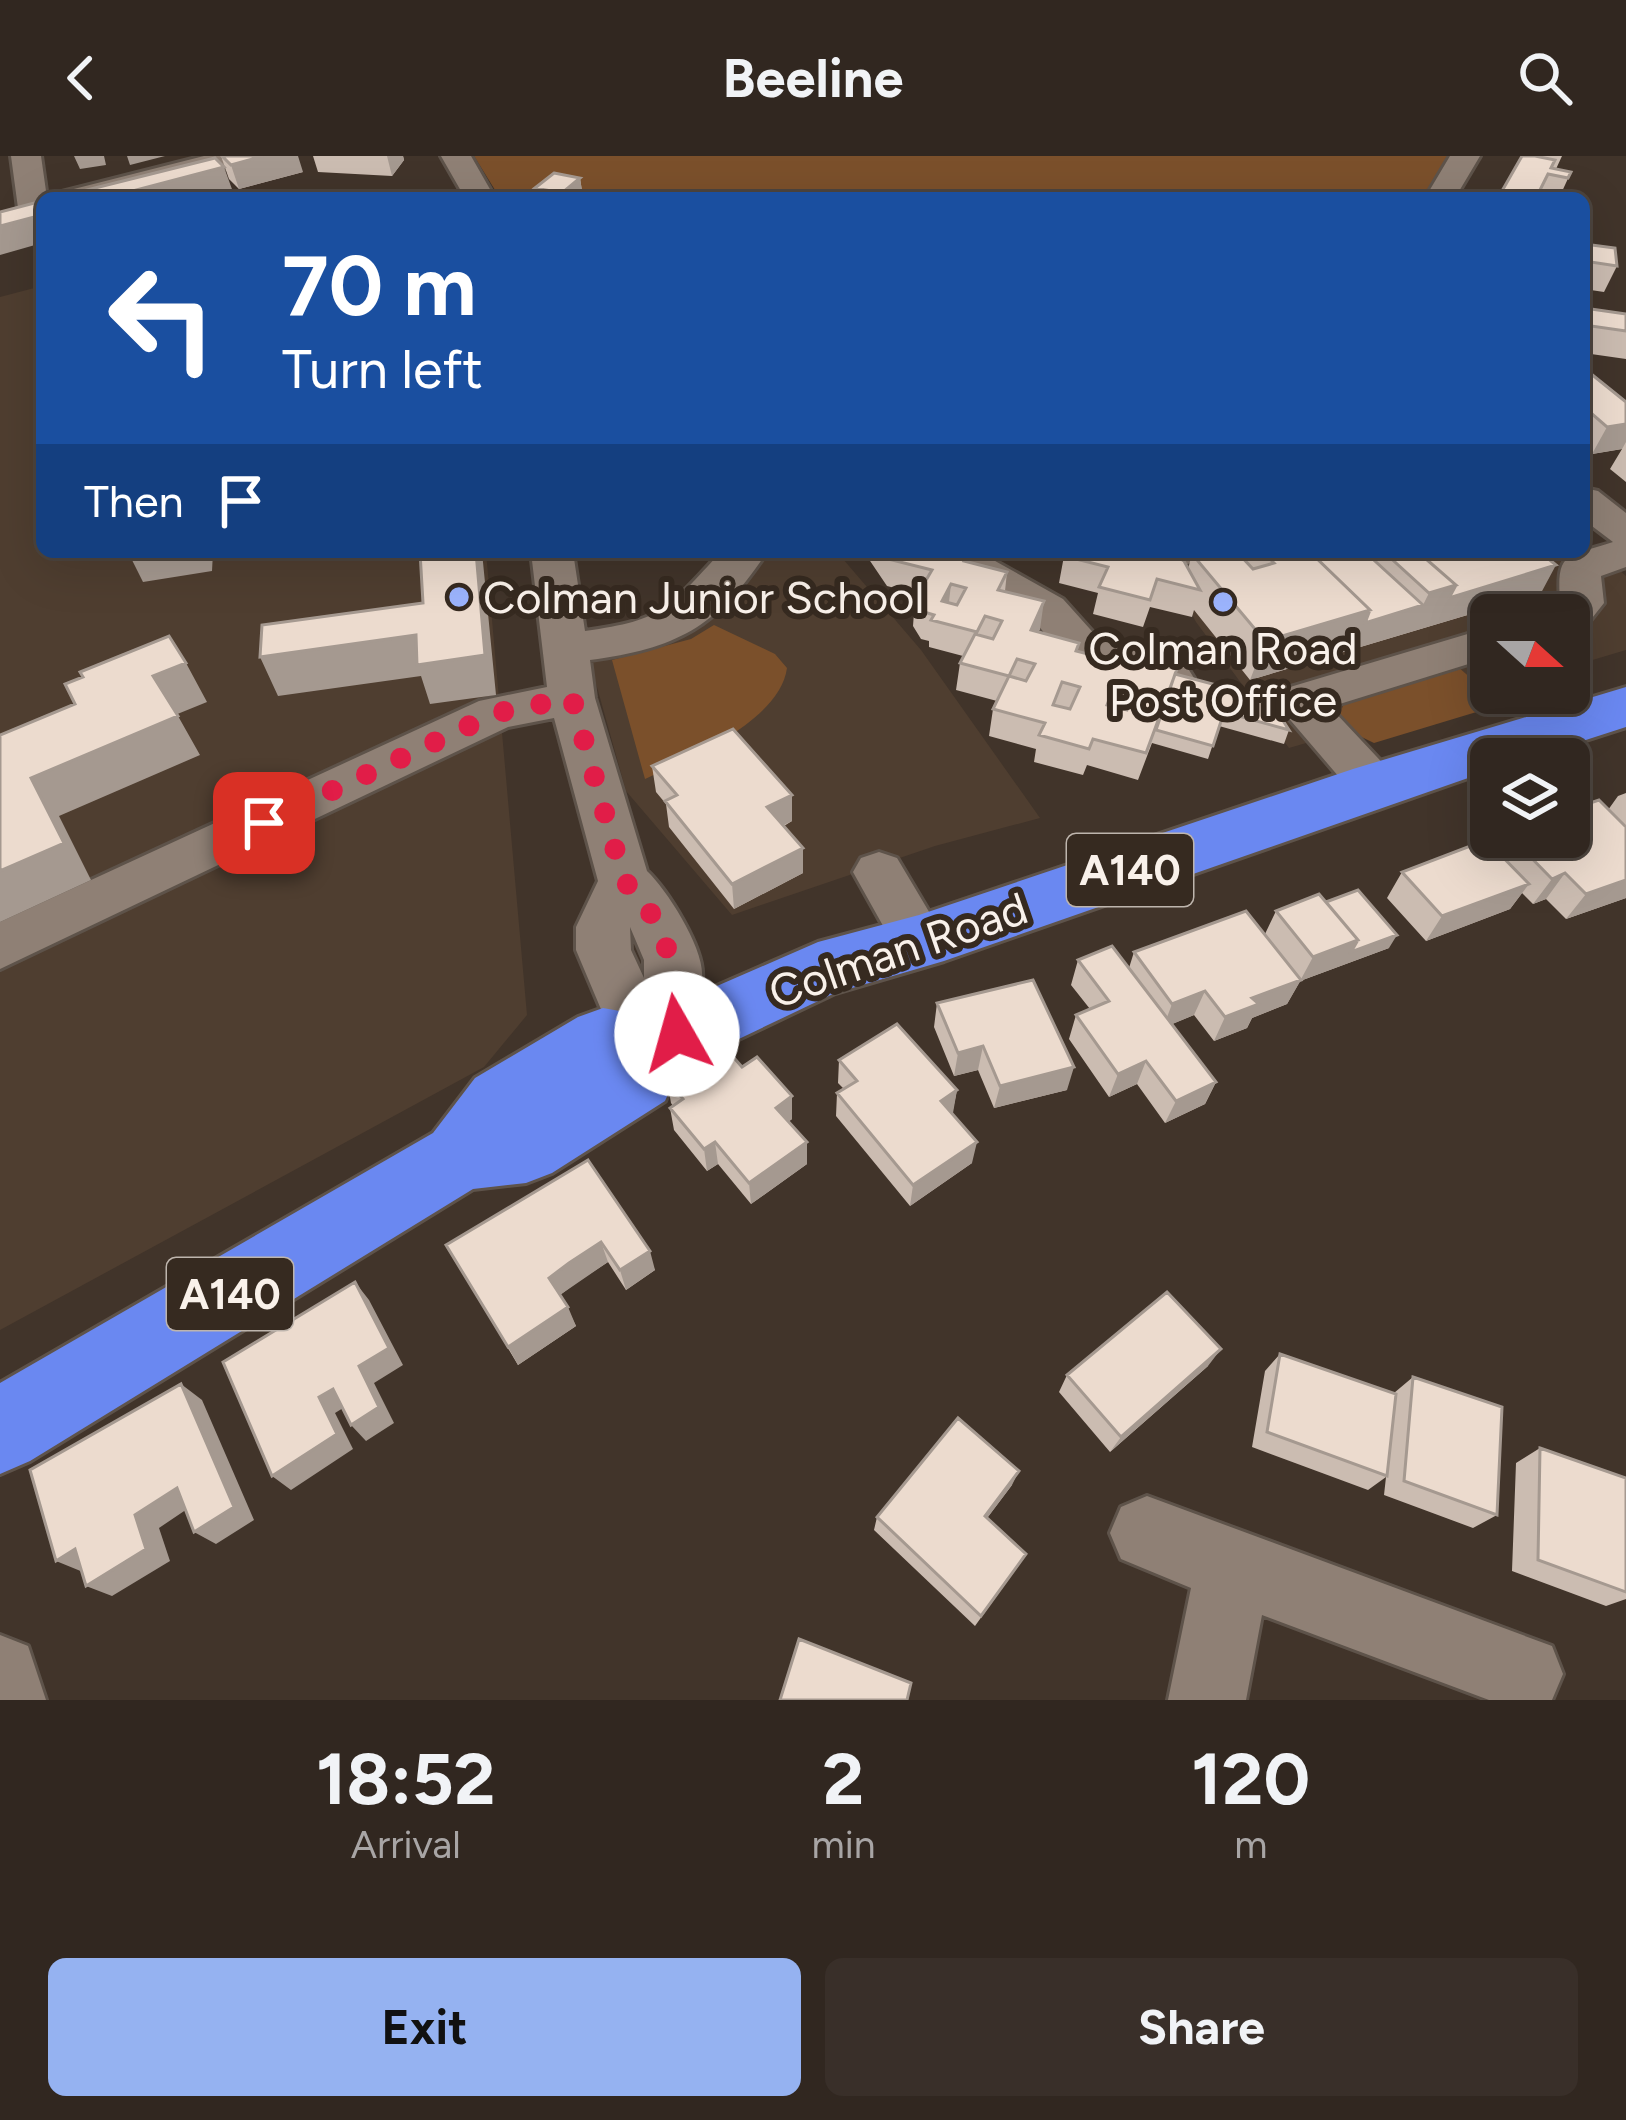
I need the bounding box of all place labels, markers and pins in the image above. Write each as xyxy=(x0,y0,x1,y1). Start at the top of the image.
place label: Colman Junior School xyxy=(483,570,924,624)
marker: Colman Junior School xyxy=(446,584,472,610)
marker: Colman Road Post Office xyxy=(1210,589,1236,615)
place label: Colman Road Post Office xyxy=(1088,621,1358,727)
pin xyxy=(213,772,315,874)

